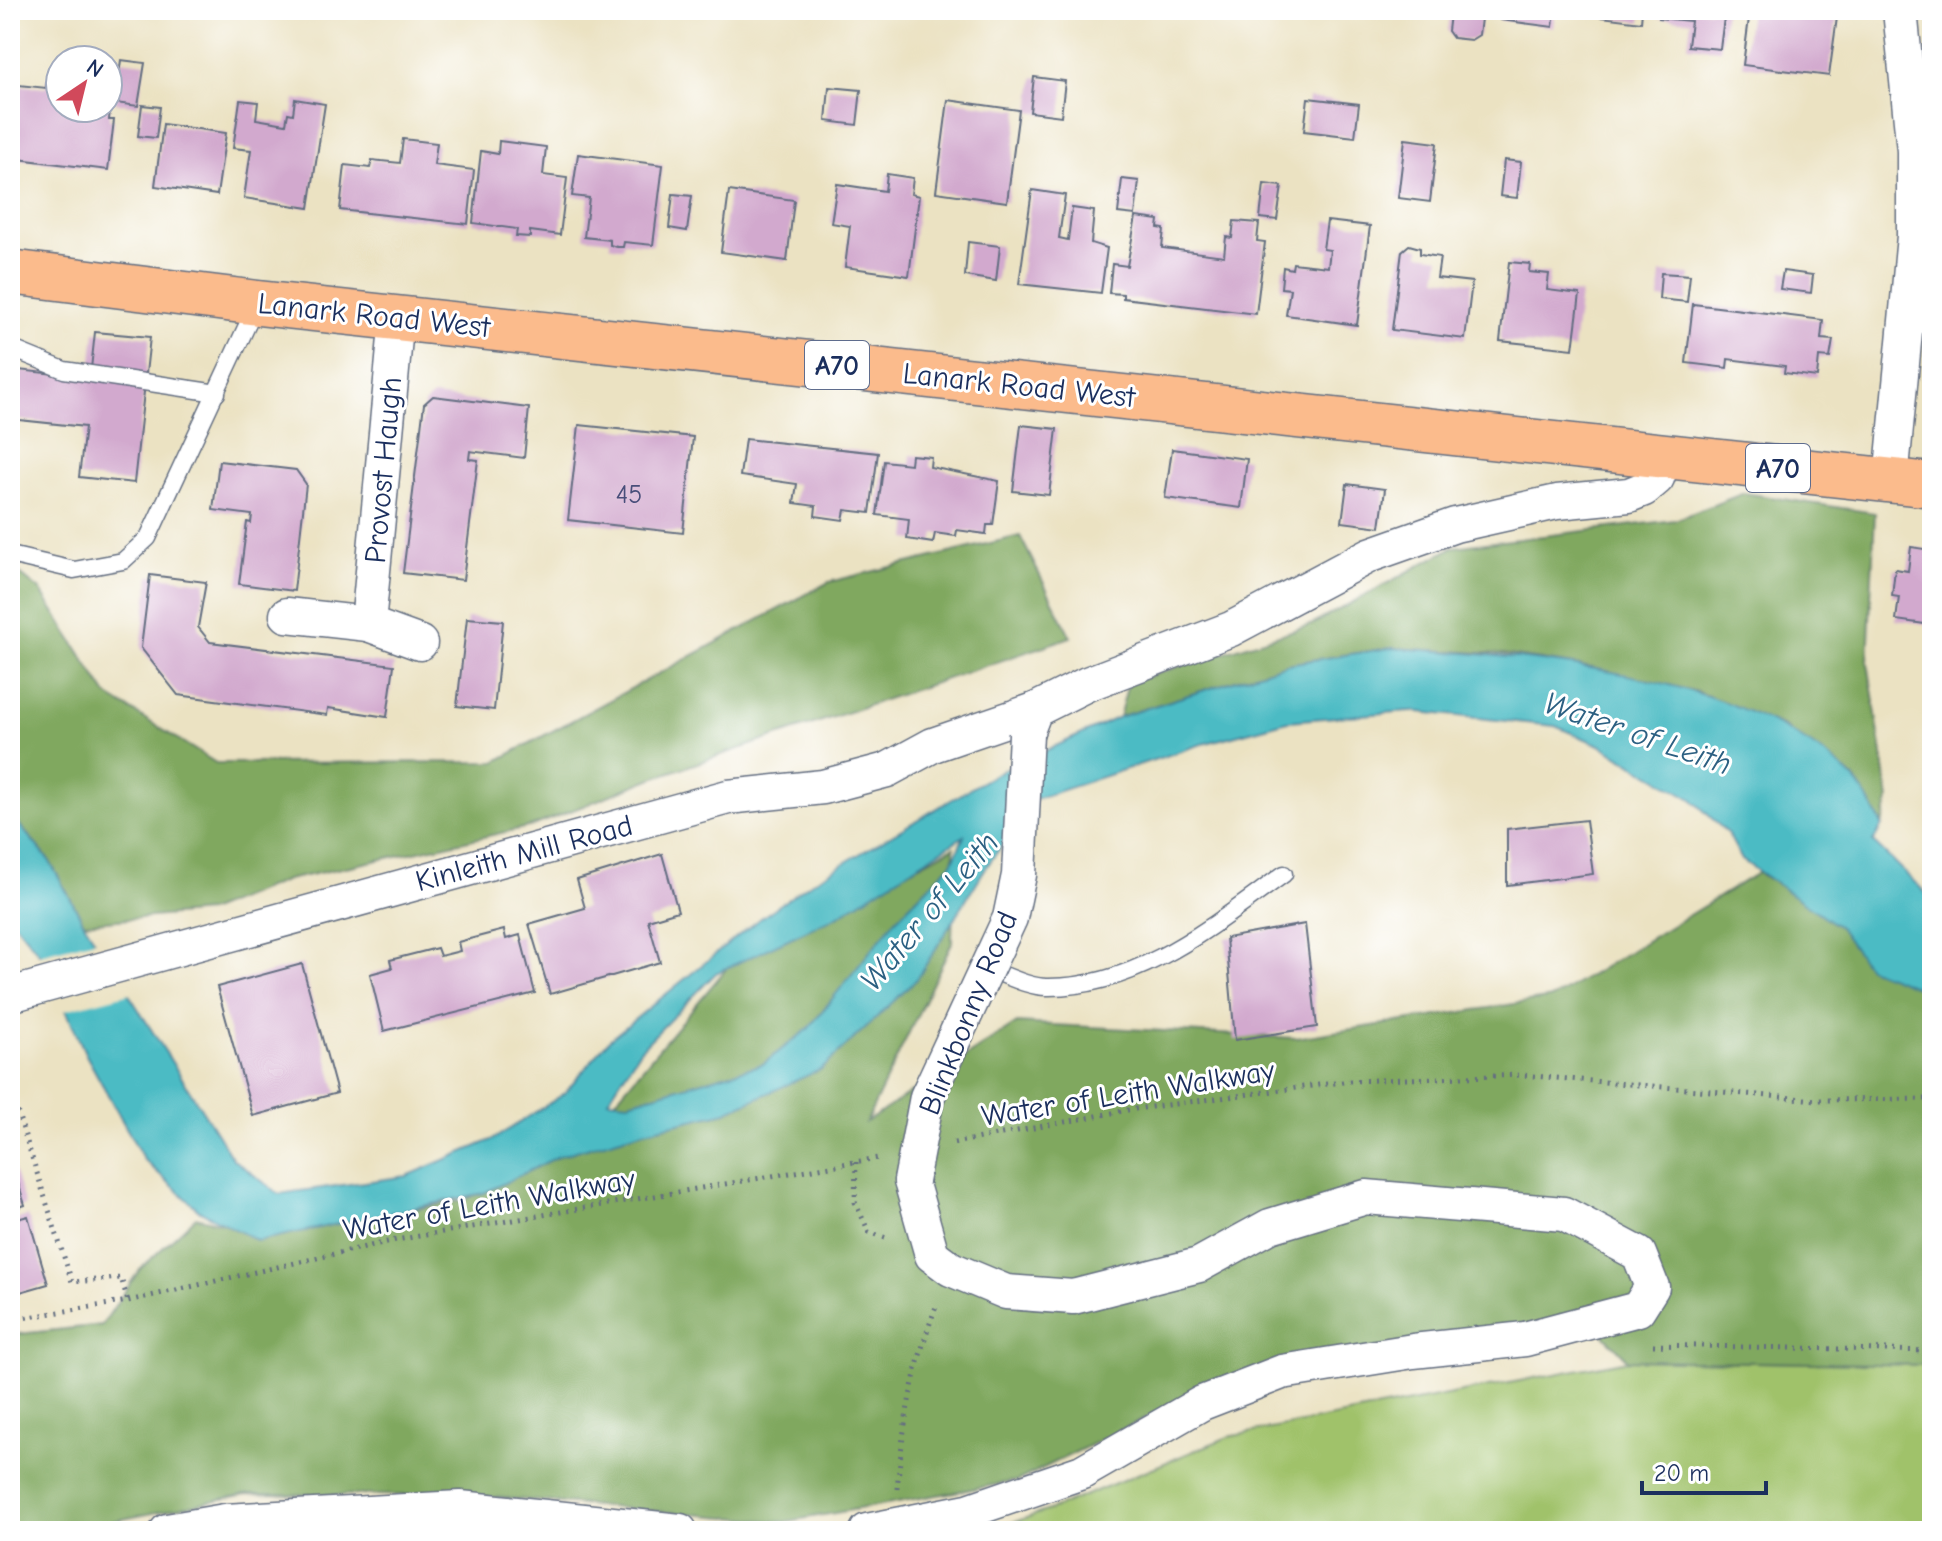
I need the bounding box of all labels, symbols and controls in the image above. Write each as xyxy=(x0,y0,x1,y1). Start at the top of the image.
north arrow xyxy=(44,44,124,124)
text: N xyxy=(82,54,108,83)
street label: Lanark Road West xyxy=(256,286,493,345)
road number: A70 xyxy=(805,341,869,389)
street label: Lanark Road West xyxy=(901,356,1138,415)
street label: Provost Haugh xyxy=(358,375,409,565)
road number: A70 xyxy=(1746,444,1810,492)
house number: 45 xyxy=(616,480,642,510)
water label: Water of Leith xyxy=(1539,684,1736,783)
street label: Kinleith Mill Road xyxy=(412,808,636,899)
water label: Water of Leith xyxy=(852,825,1006,998)
street label: Blinkbonny Road xyxy=(912,906,1025,1120)
street label: Water of Leith Walkway xyxy=(979,1053,1278,1134)
street label: Water of Leith Walkway xyxy=(340,1161,639,1247)
scale bar xyxy=(1642,1445,1766,1495)
text: 20 m xyxy=(1654,1459,1709,1487)

